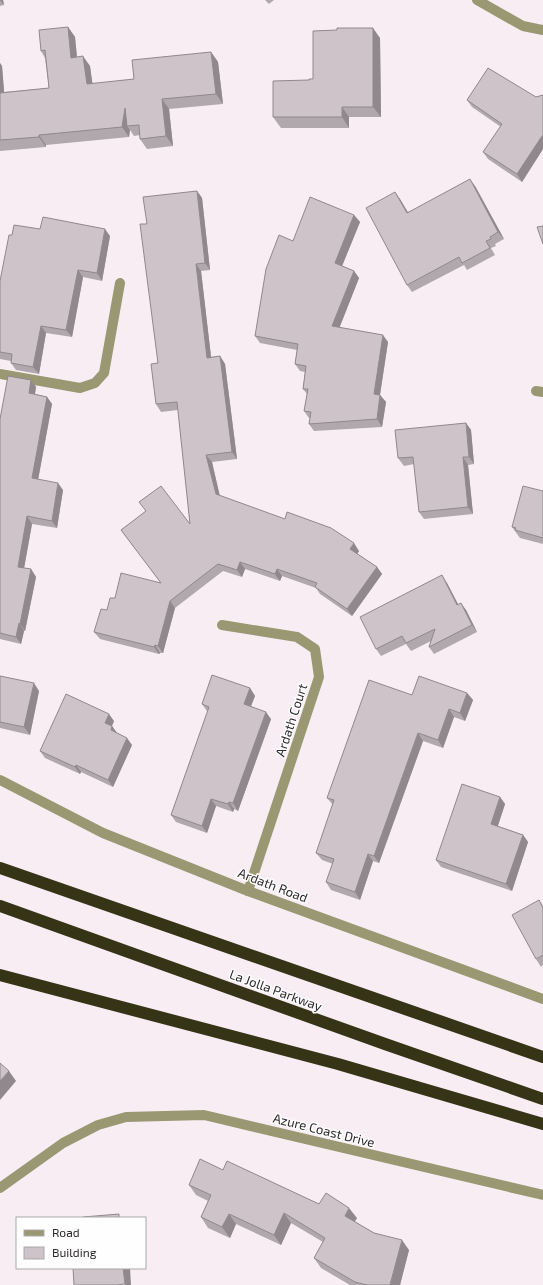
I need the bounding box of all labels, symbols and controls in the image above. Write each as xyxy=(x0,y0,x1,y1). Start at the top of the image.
street label: Ardath Court xyxy=(272,682,310,758)
street label: Ardath Road xyxy=(236,864,310,906)
street label: La Jolla Parkway xyxy=(228,966,325,1014)
street label: Azure Coast Drive xyxy=(271,1110,377,1150)
legend xyxy=(16,1217,146,1269)
text: Road xyxy=(52,1225,80,1239)
text: Building xyxy=(52,1245,97,1259)

